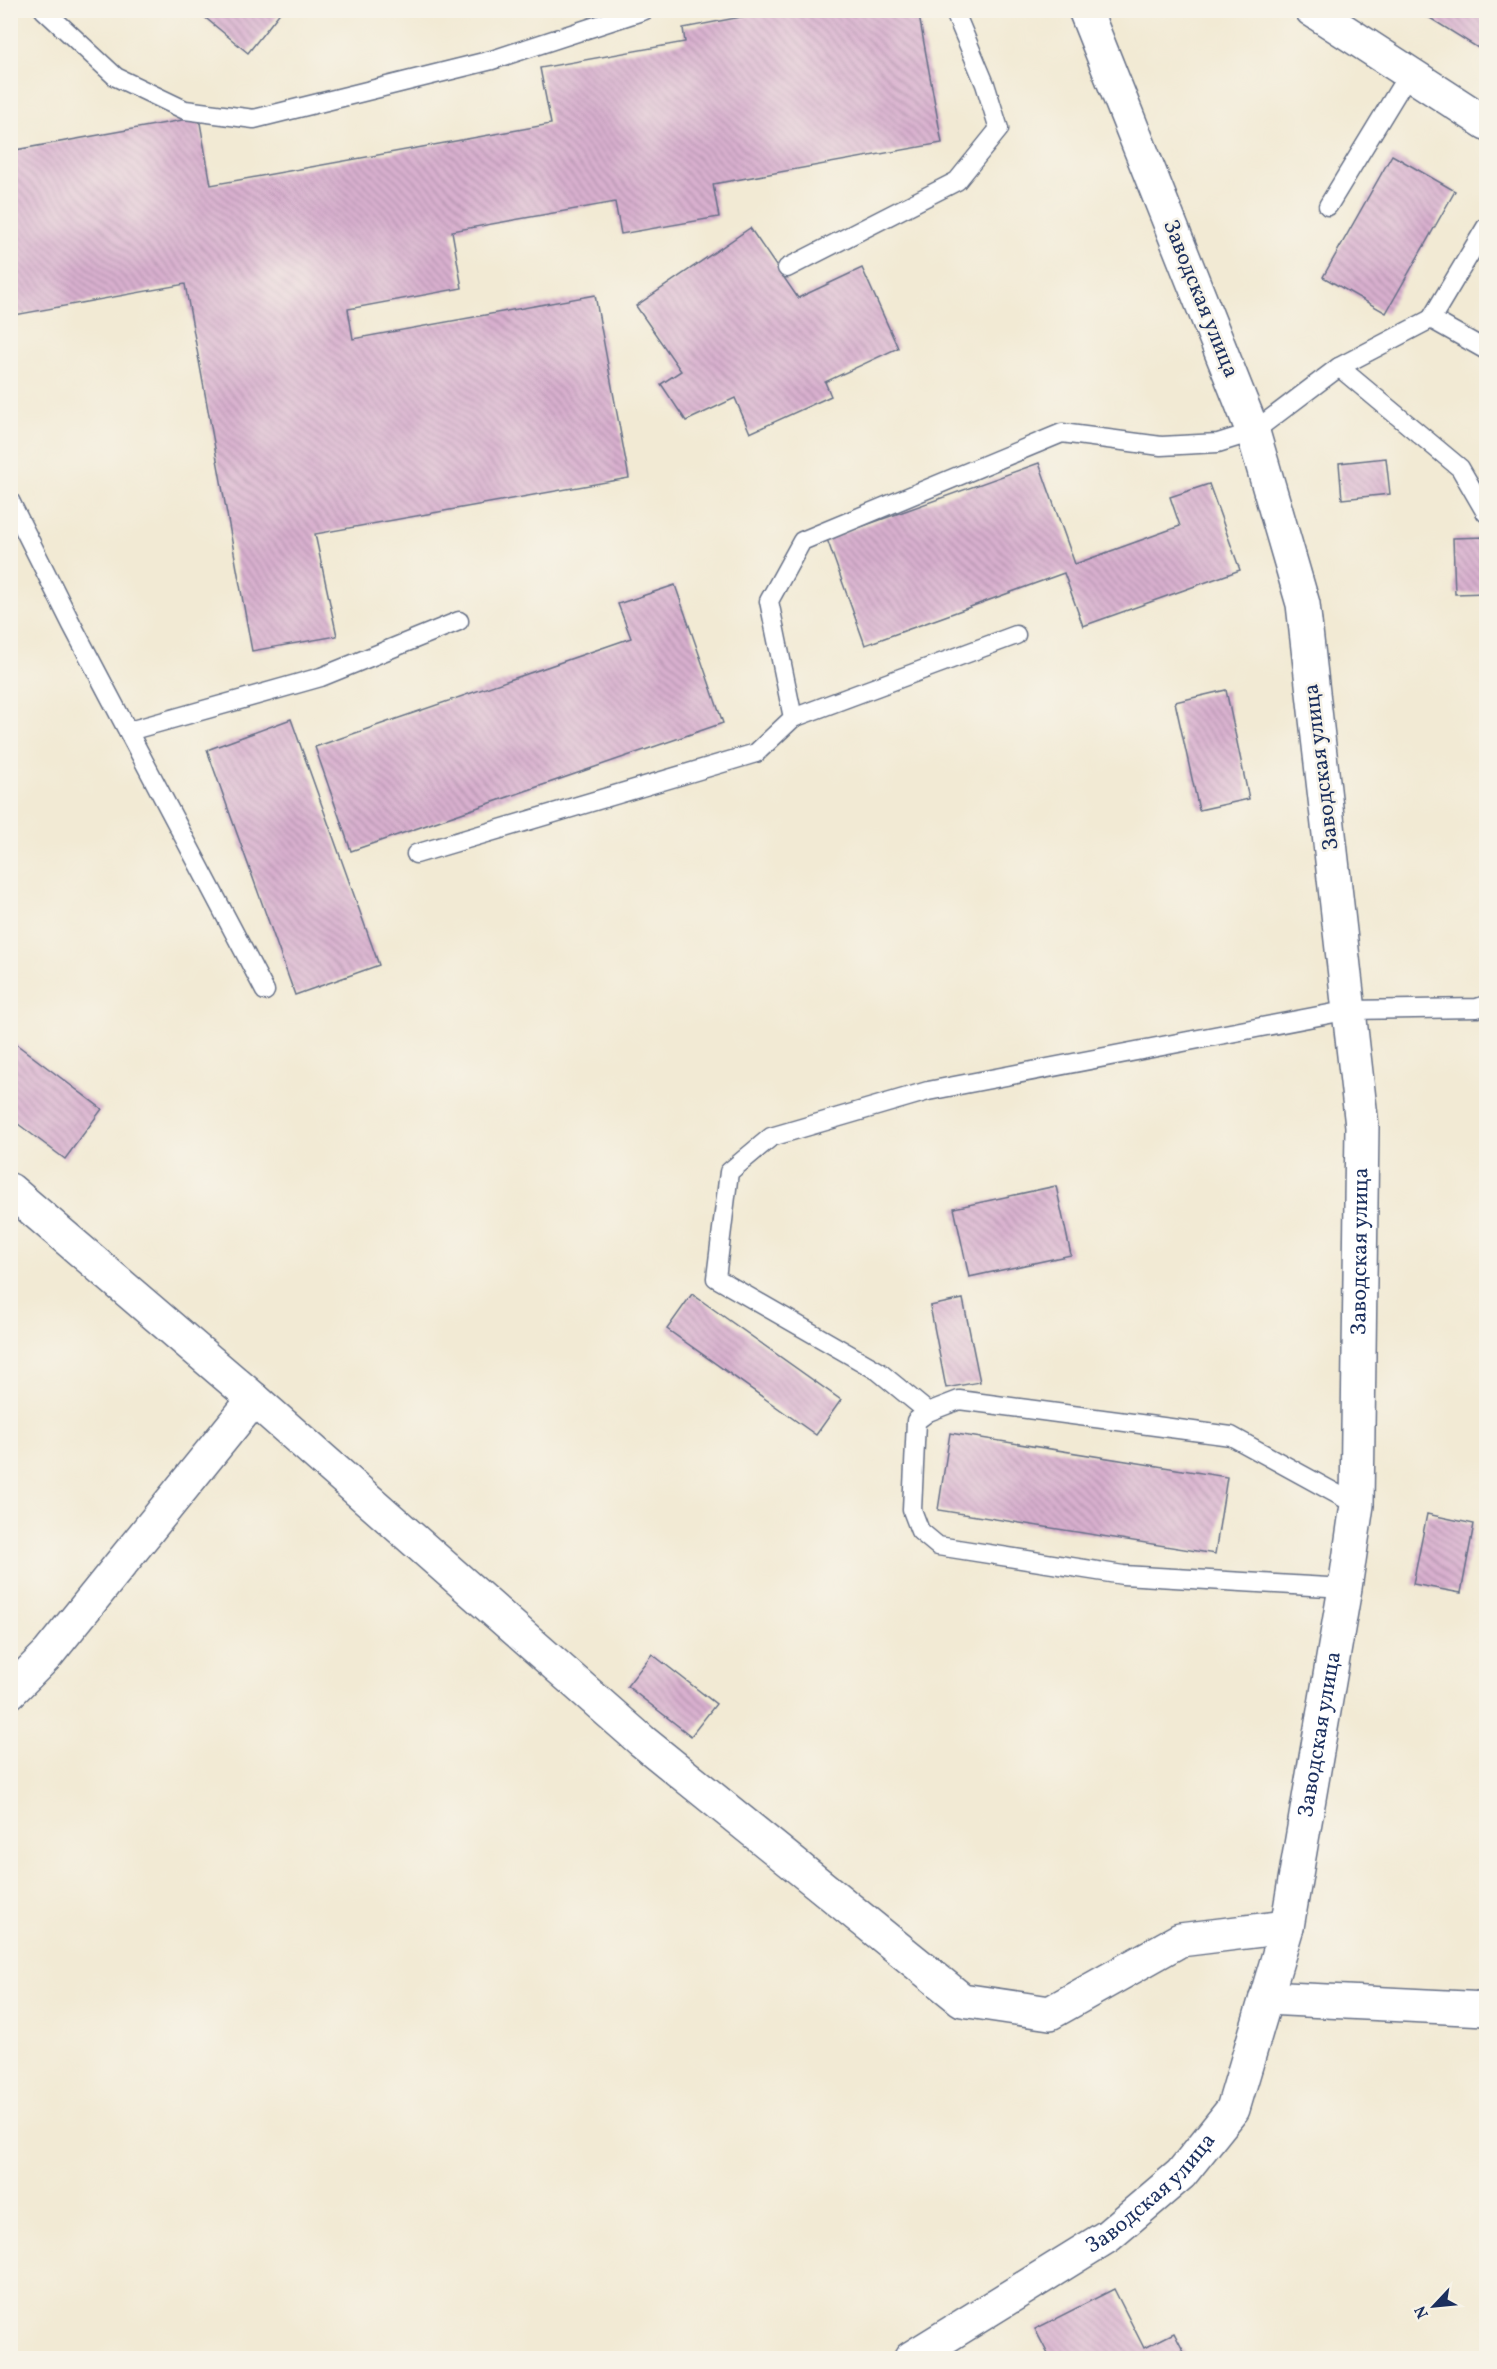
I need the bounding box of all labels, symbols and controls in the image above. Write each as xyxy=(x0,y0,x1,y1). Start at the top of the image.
street label: Заводская улица xyxy=(1154,215,1246,383)
street label: Заводская улица xyxy=(1296,682,1348,852)
street label: Заводская улица xyxy=(1344,1167,1377,1336)
street label: Заводская улица xyxy=(1291,1649,1349,1820)
street label: Заводская улица xyxy=(1080,2126,1223,2262)
north arrow xyxy=(1404,2276,1464,2336)
text: N xyxy=(1410,2301,1435,2322)

